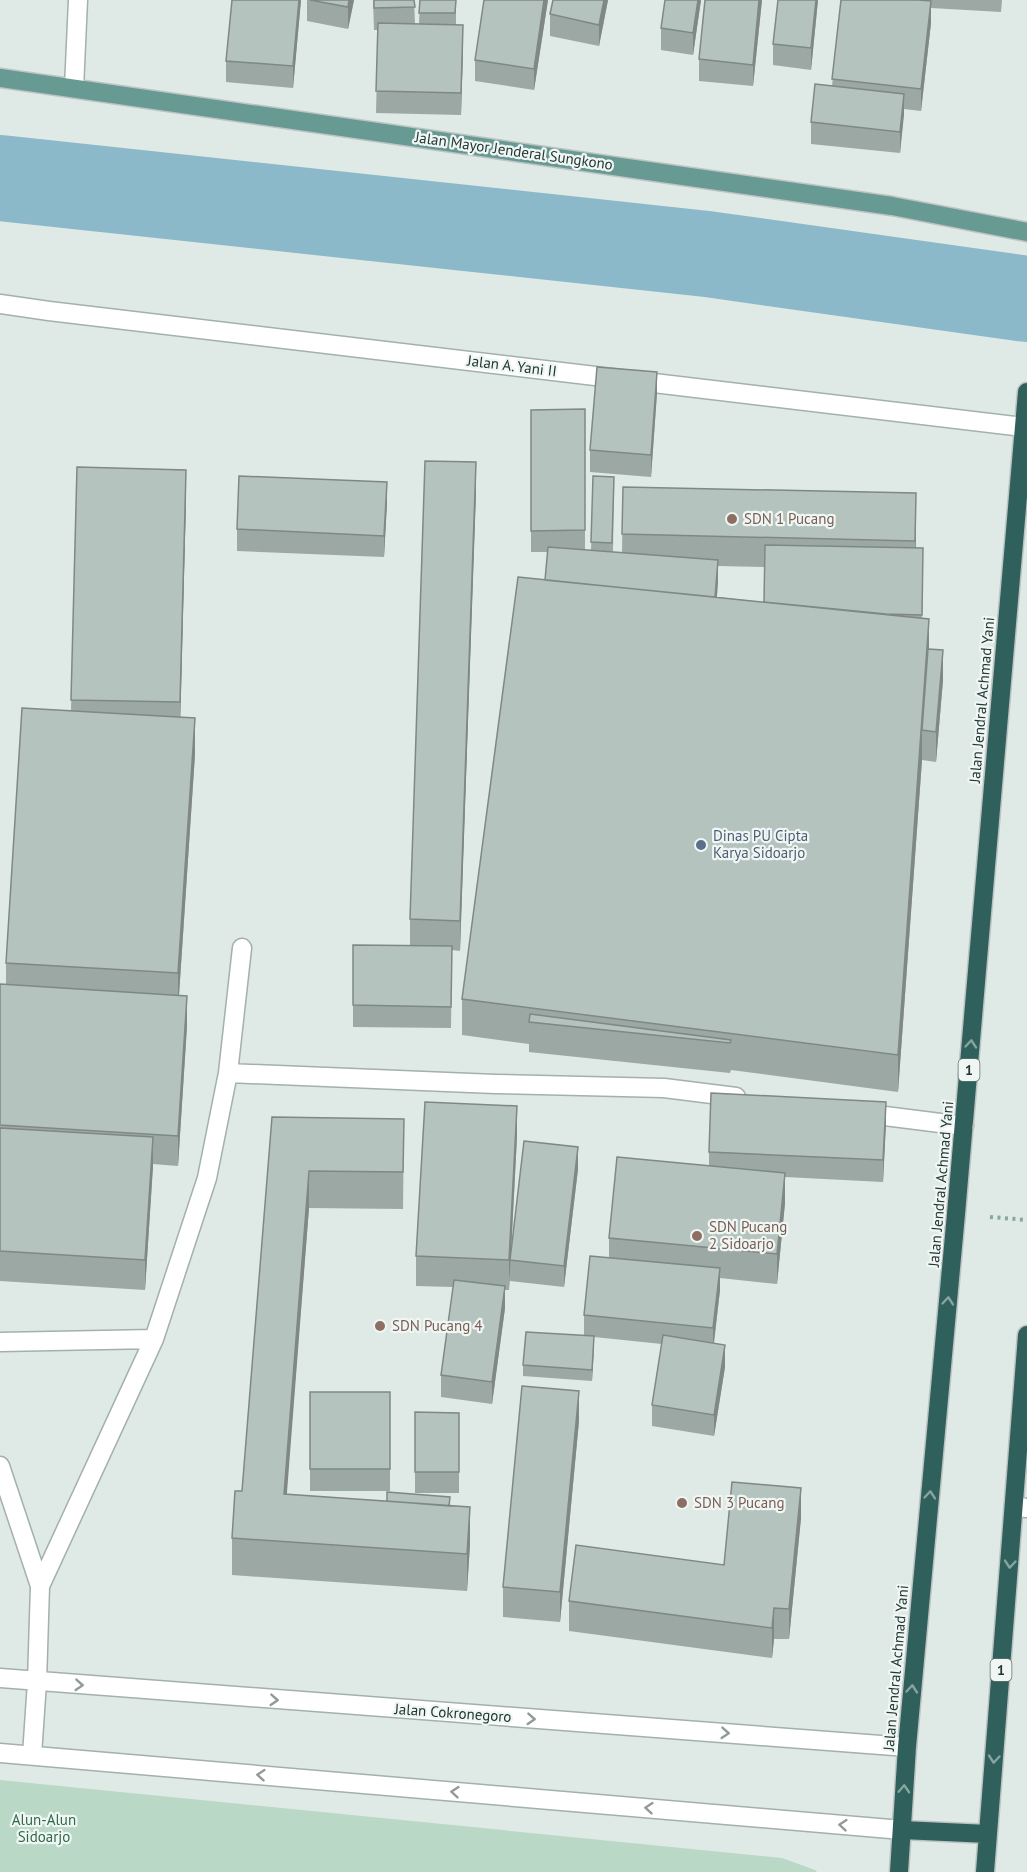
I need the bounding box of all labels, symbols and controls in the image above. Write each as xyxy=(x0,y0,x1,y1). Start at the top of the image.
street label: Jalan Mayor Jenderal Sungkono xyxy=(413,127,614,174)
street label: Jalan A. Yani II xyxy=(465,350,558,380)
place label: SDN 1 Pucang xyxy=(744,509,834,528)
marker: SDN 1 Pucang xyxy=(725,512,739,526)
street label: Jalan Jendral Achmad Yani xyxy=(965,616,998,785)
place label: Dinas PU Cipta Karya Sidoarjo xyxy=(713,826,808,862)
marker: Dinas PU Cipta Karya Sidoarjo xyxy=(694,838,708,852)
one-way arrow xyxy=(964,1039,977,1048)
road number: 1 xyxy=(958,1059,980,1081)
street label: Jalan Jendral Achmad Yani xyxy=(924,1100,957,1269)
place label: SDN Pucang 2 Sidoarjo xyxy=(709,1217,787,1253)
marker: SDN Pucang 2 Sidoarjo xyxy=(690,1229,704,1243)
one-way arrow xyxy=(941,1296,954,1305)
place label: SDN Pucang 4 xyxy=(392,1316,482,1335)
marker: SDN Pucang 4 xyxy=(373,1319,387,1333)
one-way arrow xyxy=(923,1490,936,1499)
place label: SDN 3 Pucang xyxy=(694,1493,784,1512)
marker: SDN 3 Pucang xyxy=(675,1496,689,1510)
one-way arrow xyxy=(1004,1560,1017,1569)
street label: Jalan Jendral Achmad Yani xyxy=(879,1584,912,1753)
road number: 1 xyxy=(990,1659,1012,1681)
one-way arrow xyxy=(75,1678,84,1691)
one-way arrow xyxy=(905,1684,918,1693)
one-way arrow xyxy=(269,1693,278,1706)
street label: Jalan Cokronegoro xyxy=(393,1699,512,1726)
one-way arrow xyxy=(526,1712,535,1725)
one-way arrow xyxy=(721,1727,730,1740)
one-way arrow xyxy=(988,1754,1001,1763)
one-way arrow xyxy=(256,1769,265,1782)
one-way arrow xyxy=(898,1784,911,1793)
one-way arrow xyxy=(450,1786,459,1799)
one-way arrow xyxy=(645,1802,654,1815)
park label: Alun-Alun Sidoarjo xyxy=(12,1810,76,1846)
one-way arrow xyxy=(839,1819,848,1832)

